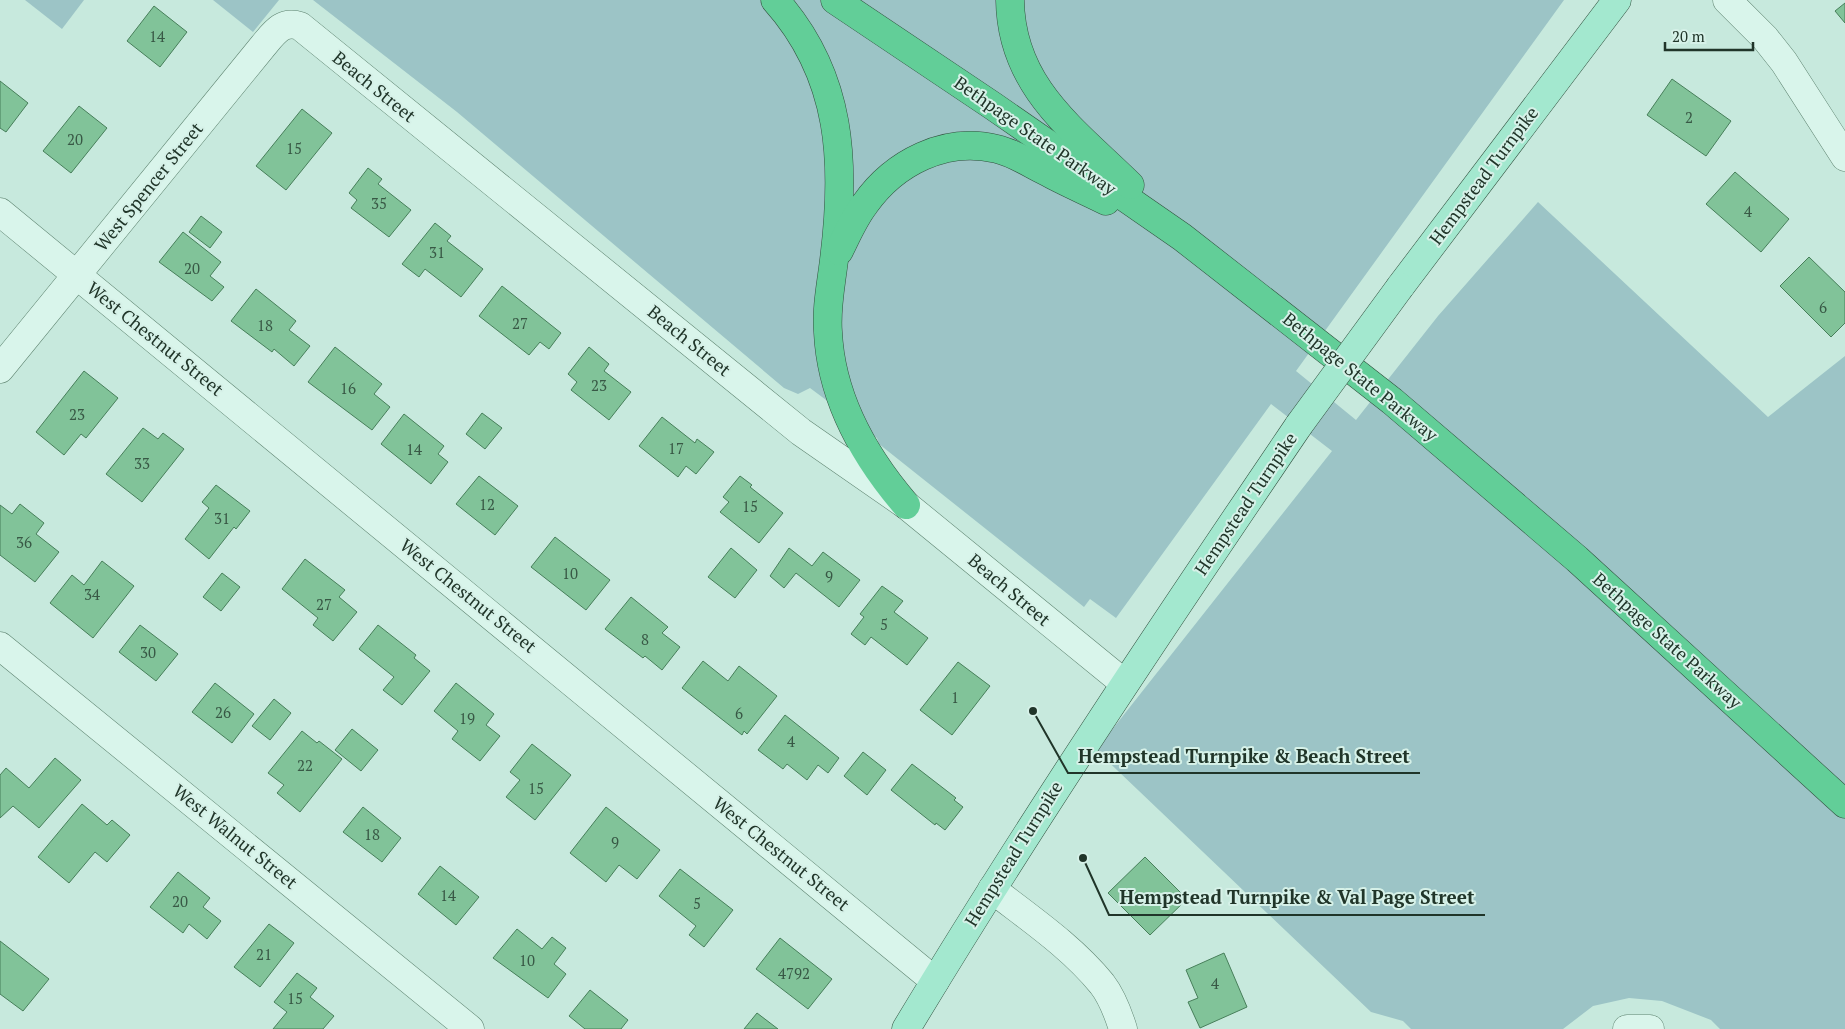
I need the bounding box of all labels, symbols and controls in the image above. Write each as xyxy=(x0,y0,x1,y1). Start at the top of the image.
scale bar xyxy=(1665,20,1752,52)
house number: 14 xyxy=(149,26,165,46)
text: 20 m xyxy=(1672,26,1705,46)
street label: Beach Street xyxy=(328,45,422,127)
street label: Bethpage State Parkway xyxy=(950,70,1122,201)
street label: Hempstead Turnpike xyxy=(1423,101,1543,249)
house number: 2 xyxy=(1685,107,1693,127)
street label: West Spencer Street xyxy=(89,117,208,256)
house number: 20 xyxy=(67,129,83,149)
house number: 15 xyxy=(286,138,302,158)
house number: 35 xyxy=(371,193,387,213)
house number: 4 xyxy=(1744,201,1752,221)
house number: 31 xyxy=(429,242,445,262)
house number: 20 xyxy=(184,258,200,278)
street label: West Chestnut Street xyxy=(82,276,229,401)
house number: 6 xyxy=(1819,297,1827,317)
street label: Beach Street xyxy=(643,299,737,381)
street label: Bethpage State Parkway xyxy=(1278,306,1444,447)
house number: 27 xyxy=(512,313,528,333)
house number: 18 xyxy=(257,315,273,335)
house number: 23 xyxy=(591,375,607,395)
house number: 16 xyxy=(340,378,356,398)
house number: 23 xyxy=(69,404,85,424)
street label: Hempstead Turnpike xyxy=(1188,427,1302,579)
house number: 17 xyxy=(668,438,684,458)
house number: 14 xyxy=(406,439,422,459)
house number: 33 xyxy=(134,453,150,473)
house number: 12 xyxy=(479,494,495,514)
house number: 15 xyxy=(742,496,758,516)
house number: 31 xyxy=(214,508,230,528)
house number: 36 xyxy=(16,532,32,552)
street label: West Chestnut Street xyxy=(395,533,542,658)
street label: Beach Street xyxy=(963,548,1056,631)
house number: 10 xyxy=(562,563,578,583)
house number: 9 xyxy=(825,566,833,586)
street label: Bethpage State Parkway xyxy=(1588,567,1748,714)
house number: 34 xyxy=(84,584,100,604)
house number: 27 xyxy=(316,594,332,614)
house number: 5 xyxy=(880,614,888,634)
house number: 8 xyxy=(641,629,649,649)
house number: 30 xyxy=(140,642,156,662)
house number: 1 xyxy=(951,687,959,707)
house number: 26 xyxy=(215,702,231,722)
house number: 6 xyxy=(735,703,743,723)
house number: 19 xyxy=(459,708,475,728)
house number: 4 xyxy=(787,731,795,751)
callout: Hempstead Turnpike & Beach Street xyxy=(1068,739,1420,773)
text: Hempstead Turnpike & Beach Street xyxy=(1078,743,1410,768)
house number: 22 xyxy=(297,755,313,775)
street label: Hempstead Turnpike xyxy=(959,776,1068,931)
house number: 15 xyxy=(528,778,544,798)
street label: West Walnut Street xyxy=(168,779,303,894)
street label: West Chestnut Street xyxy=(708,791,855,916)
house number: 18 xyxy=(364,824,380,844)
house number: 9 xyxy=(611,832,619,852)
callout: Hempstead Turnpike & Val Page Street xyxy=(1109,881,1485,915)
text: Hempstead Turnpike & Val Page Street xyxy=(1120,884,1475,909)
house number: 14 xyxy=(440,885,456,905)
house number: 20 xyxy=(172,891,188,911)
house number: 5 xyxy=(693,893,701,913)
house number: 21 xyxy=(256,944,272,964)
house number: 10 xyxy=(519,950,535,970)
house number: 4792 xyxy=(778,963,810,983)
house number: 4 xyxy=(1211,973,1219,993)
house number: 15 xyxy=(287,988,303,1008)

